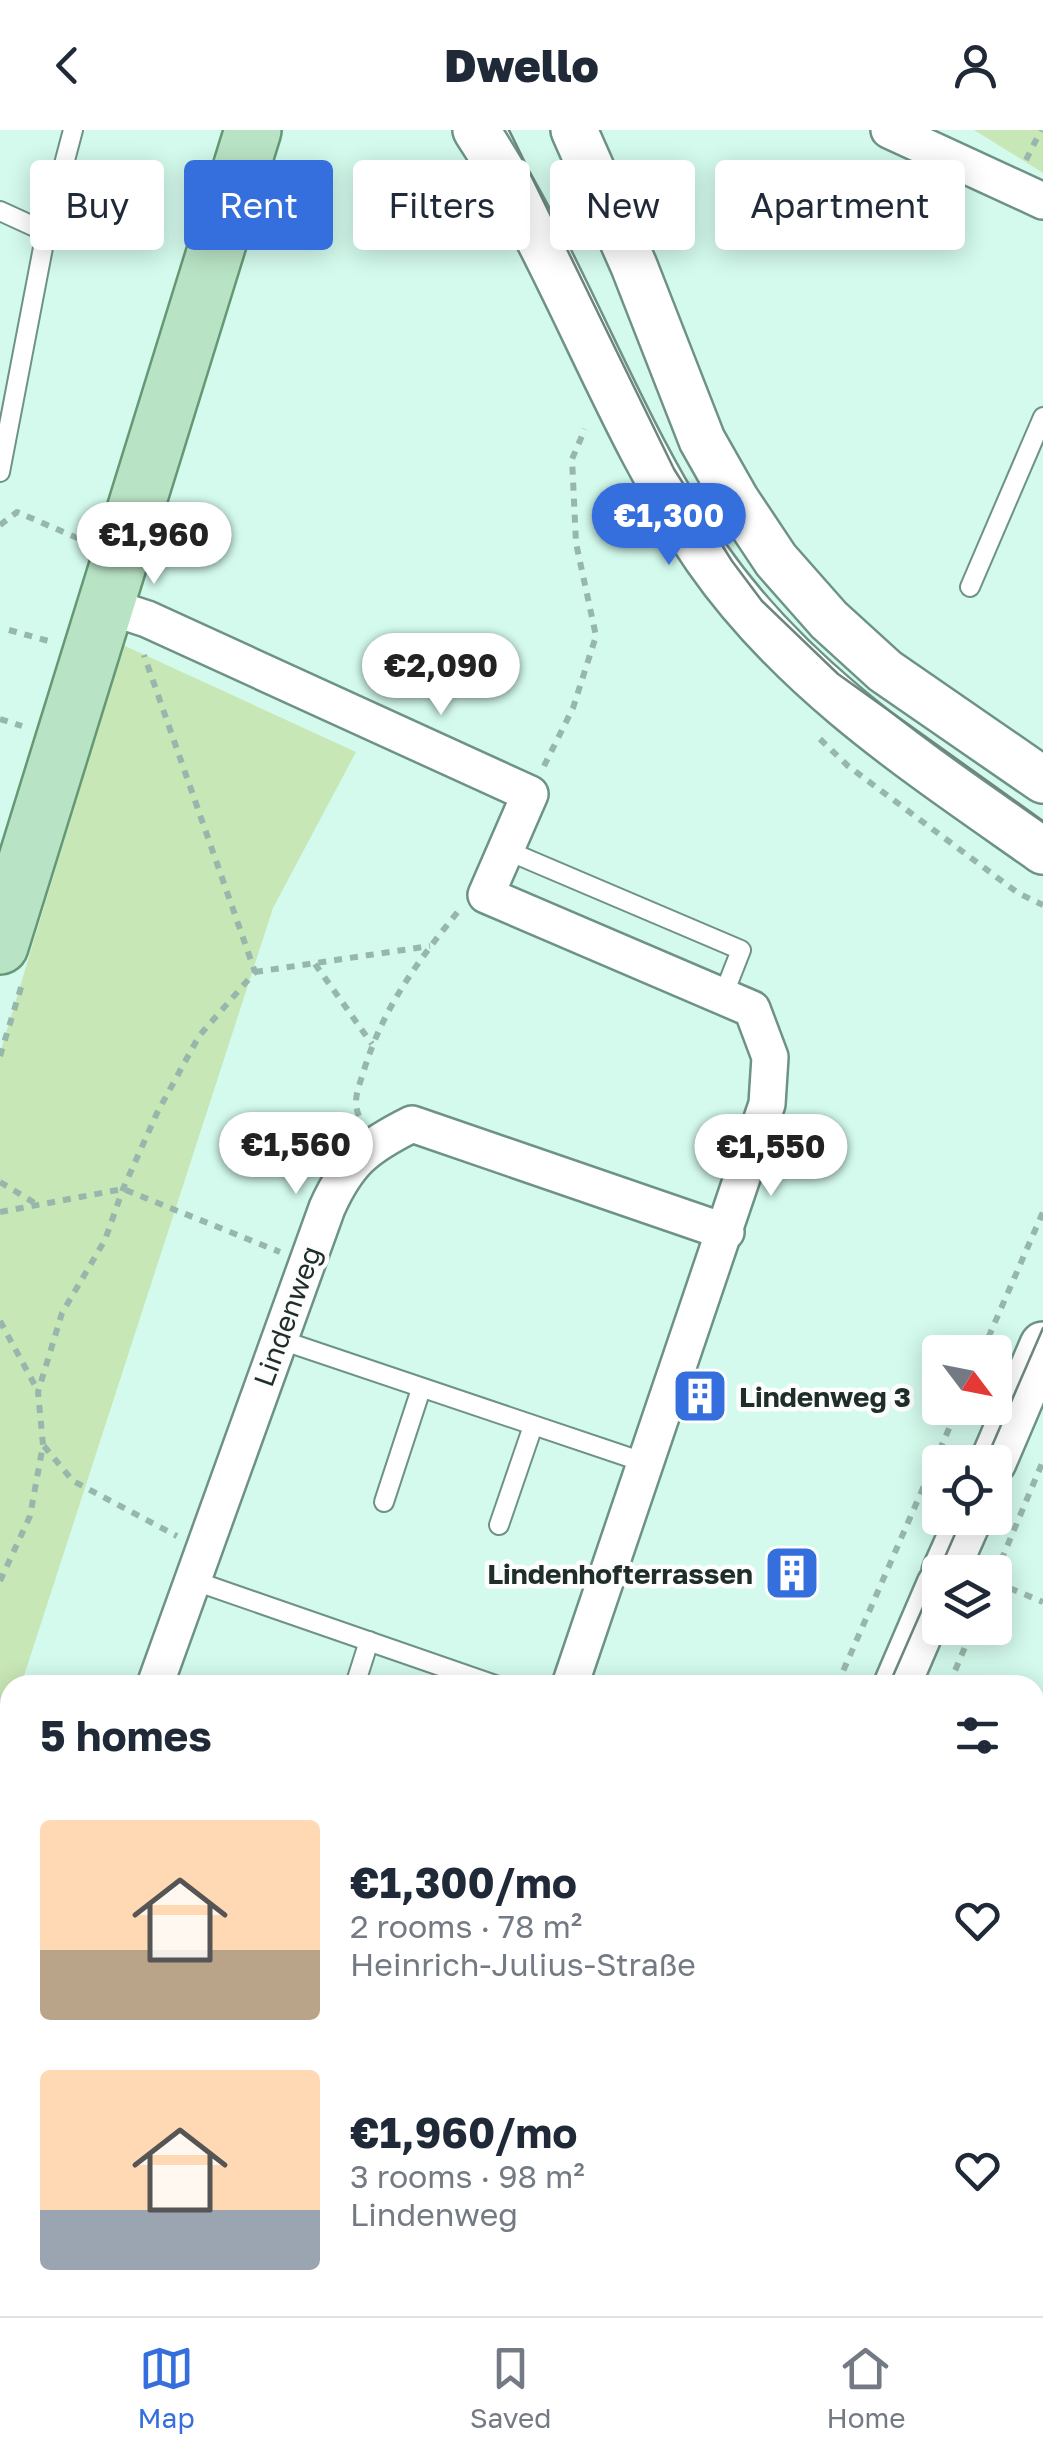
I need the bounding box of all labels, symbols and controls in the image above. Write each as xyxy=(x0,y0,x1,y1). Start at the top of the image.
icon: back xyxy=(40,38,95,93)
text: Dwello xyxy=(444,38,599,92)
icon: person xyxy=(948,38,1003,93)
chip: Buy xyxy=(30,160,164,250)
chip: Rent xyxy=(184,160,333,250)
chip: Filters xyxy=(353,160,530,250)
chip: New xyxy=(550,160,695,250)
chip: Apartment xyxy=(715,160,965,250)
pin: €1,300 xyxy=(588,483,750,568)
text: €1,300 xyxy=(614,496,724,534)
pin: €1,960 xyxy=(73,502,235,587)
text: €1,960 xyxy=(99,515,209,553)
pin: €2,090 xyxy=(360,633,522,718)
text: €2,090 xyxy=(384,646,498,684)
pin: €1,560 xyxy=(215,1112,377,1197)
pin: €1,550 xyxy=(690,1114,852,1199)
text: €1,560 xyxy=(241,1125,351,1163)
text: €1,550 xyxy=(716,1127,826,1165)
street label: Lindenweg xyxy=(246,1241,328,1391)
north arrow xyxy=(922,1335,1012,1425)
map controls xyxy=(922,1335,1012,1645)
building icon: Lindenweg 3 xyxy=(670,1366,730,1426)
place label: Lindenweg 3 xyxy=(739,1380,911,1413)
button: locate xyxy=(922,1445,1012,1535)
building icon: Lindenhofterrassen xyxy=(762,1543,822,1603)
button: layers xyxy=(922,1555,1012,1645)
place label: Lindenhofterrassen xyxy=(487,1557,753,1590)
icon: filters xyxy=(950,1708,1005,1763)
text: 5 homes xyxy=(40,1710,212,1760)
text: €1,300/mo xyxy=(350,1857,577,1907)
icon: home xyxy=(120,1860,240,1980)
icon: heart xyxy=(950,1893,1005,1948)
text: 2 rooms · 78 m² xyxy=(350,1907,582,1945)
text: Heinrich-Julius-Straße xyxy=(350,1945,696,1983)
text: €1,960/mo xyxy=(350,2107,577,2157)
icon: home xyxy=(120,2110,240,2230)
icon: heart xyxy=(950,2143,1005,2198)
text: 3 rooms · 98 m² xyxy=(350,2157,585,2195)
text: Lindenweg xyxy=(350,2195,518,2233)
tab: Map xyxy=(138,2341,195,2434)
tab: Saved xyxy=(470,2341,551,2434)
tab: Home xyxy=(826,2341,906,2434)

